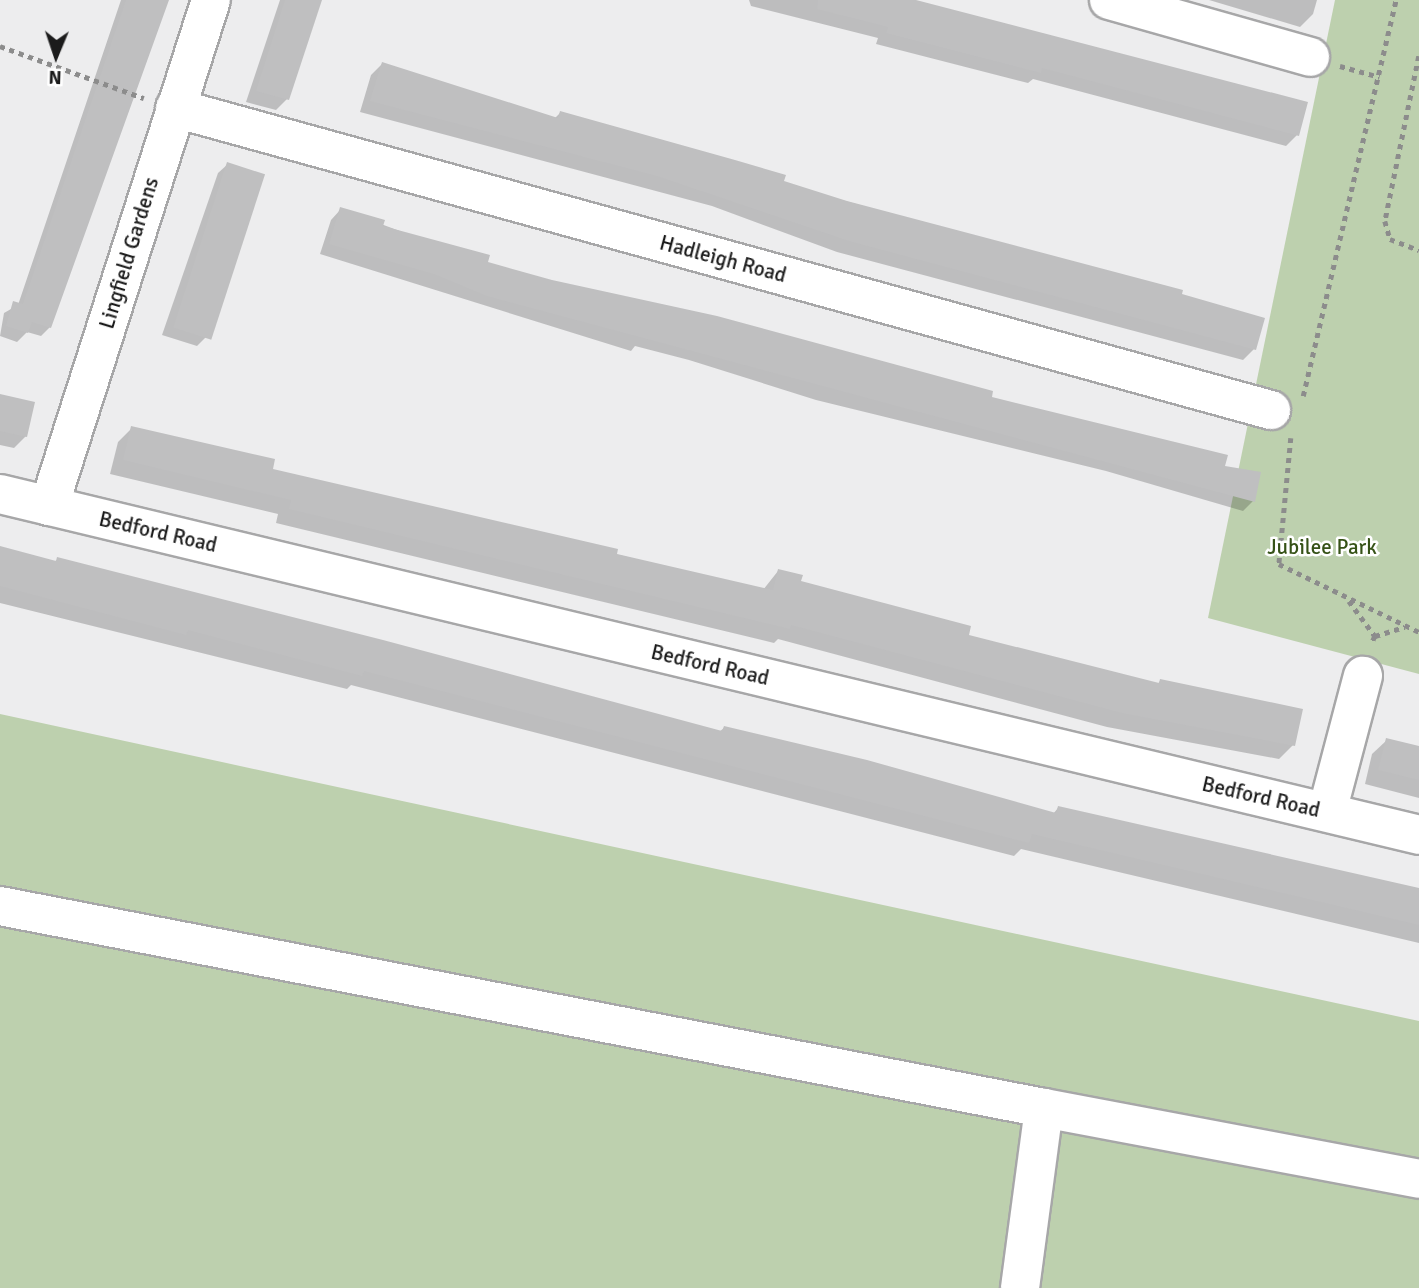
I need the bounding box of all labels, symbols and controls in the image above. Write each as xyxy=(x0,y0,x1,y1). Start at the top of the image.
north arrow xyxy=(21,21,91,91)
text: N xyxy=(48,65,62,89)
street label: Lingfield Gardens xyxy=(94,174,164,332)
street label: Hadleigh Road xyxy=(657,230,789,288)
street label: Bedford Road xyxy=(97,506,219,558)
park label: Jubilee Park xyxy=(1267,534,1377,560)
street label: Bedford Road xyxy=(649,639,771,691)
street label: Bedford Road xyxy=(1200,771,1322,823)

